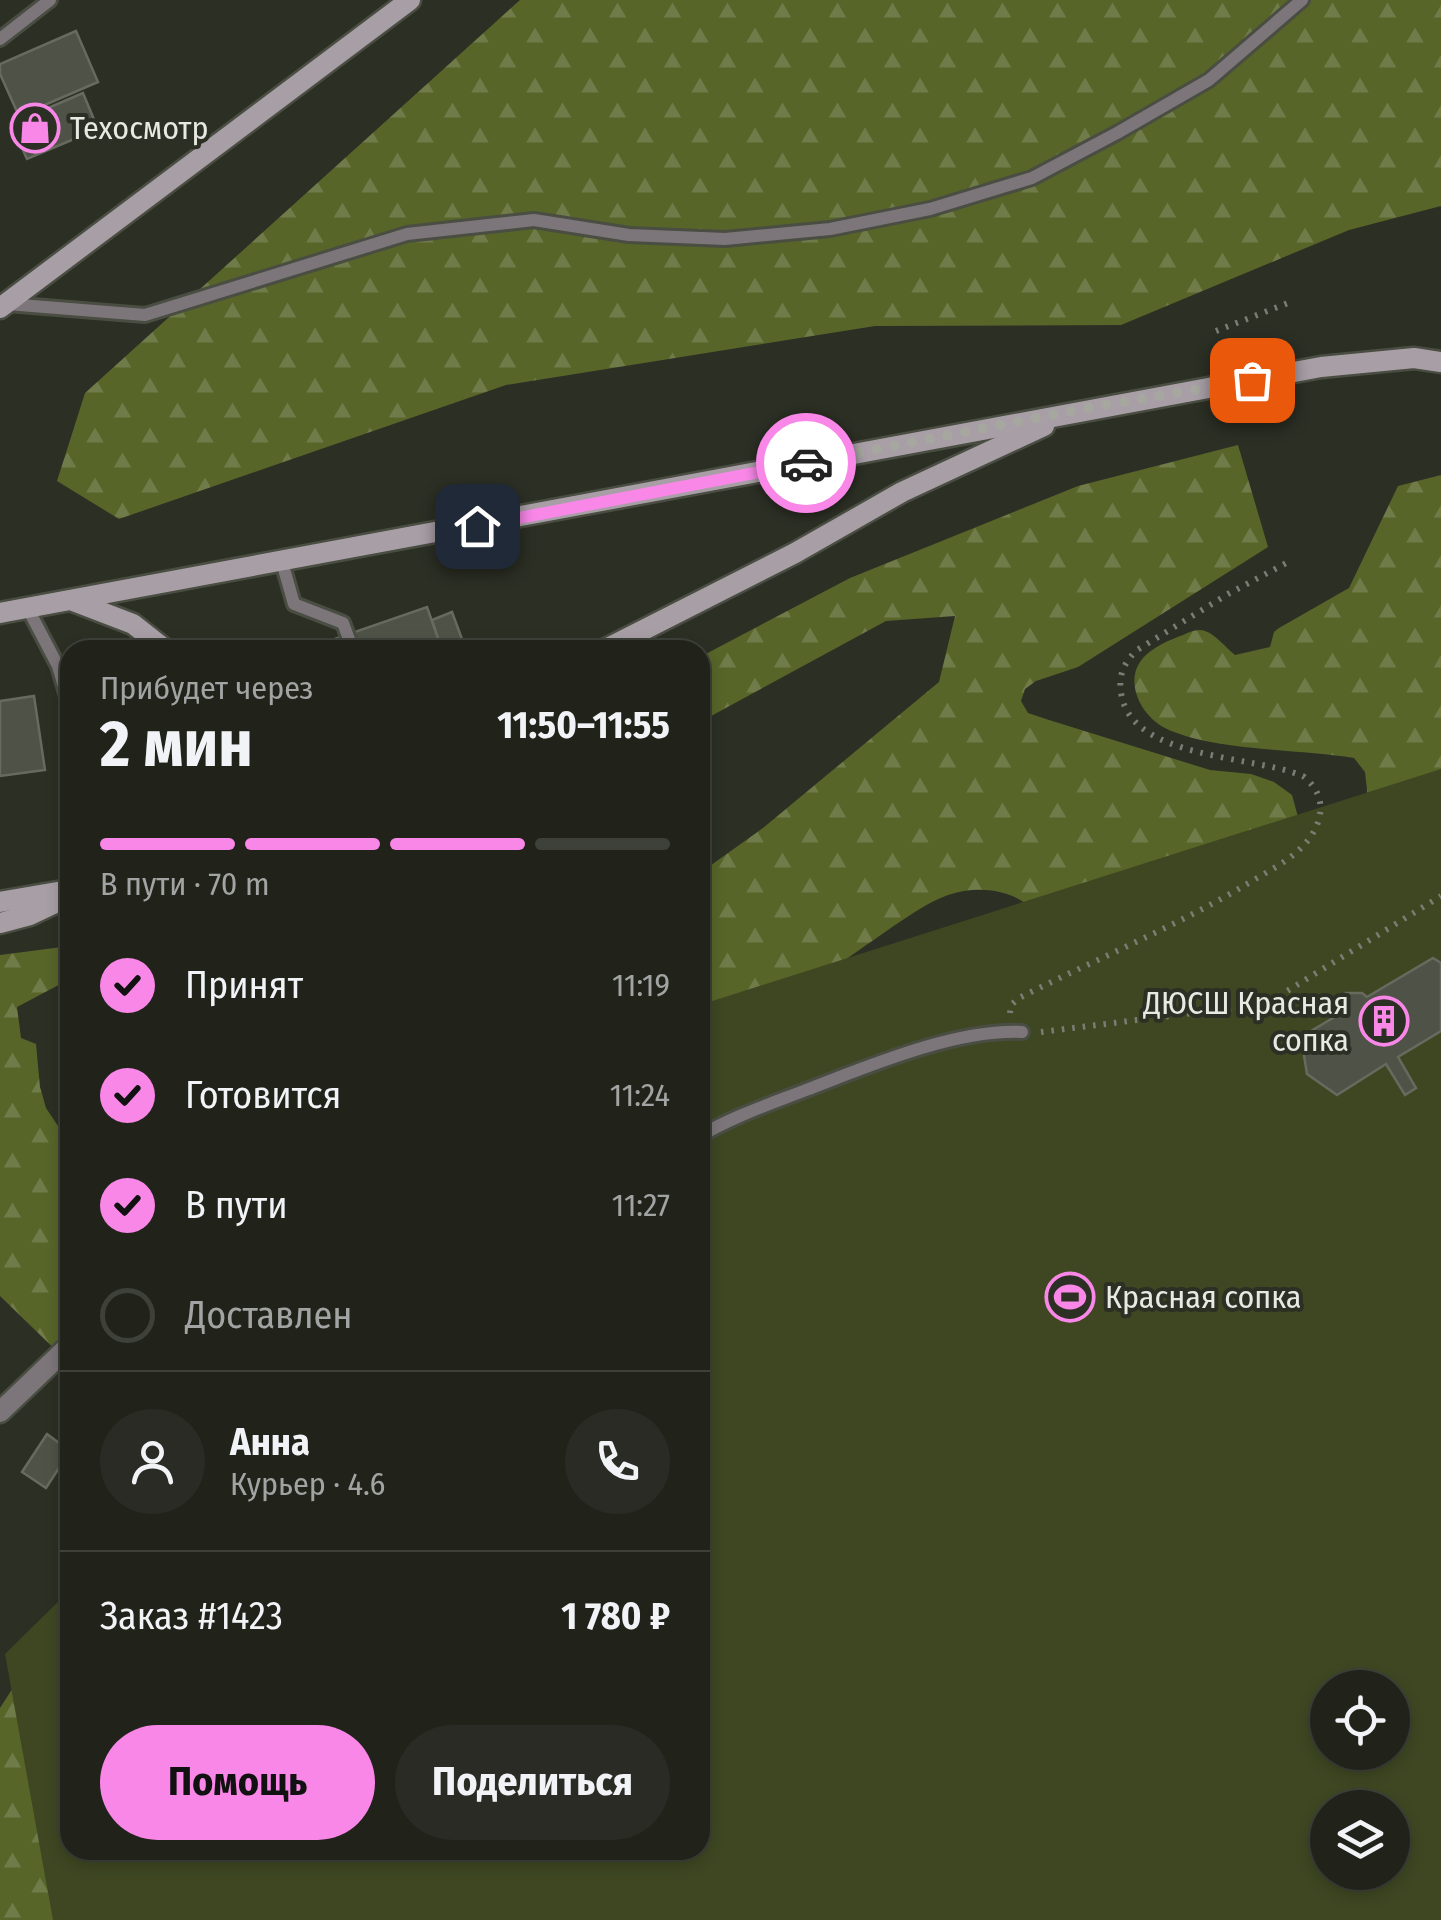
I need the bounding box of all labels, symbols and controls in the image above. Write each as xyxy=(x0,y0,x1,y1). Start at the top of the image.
shop icon: Техосмотр xyxy=(9,102,61,154)
place label: Техосмотр xyxy=(70,109,208,147)
pin xyxy=(1210,338,1295,423)
icon: bag xyxy=(1225,353,1280,408)
courier xyxy=(756,413,856,513)
icon: car xyxy=(779,436,834,491)
pin xyxy=(435,484,520,569)
icon: home xyxy=(450,499,505,554)
text: Прибудет через xyxy=(100,669,313,707)
text: 11:50–11:55 xyxy=(497,702,670,748)
text: 2 мин xyxy=(100,705,253,783)
text: В пути · 70 m xyxy=(100,865,270,903)
icon: check xyxy=(100,958,155,1013)
text: Принят xyxy=(185,962,303,1008)
text: 11:19 xyxy=(612,966,670,1004)
place label: ДЮСШ Красная сопка xyxy=(1142,984,1349,1059)
building icon: ДЮСШ Красная сопка xyxy=(1358,995,1410,1047)
icon: check xyxy=(100,1068,155,1123)
text: Готовится xyxy=(185,1072,341,1118)
text: 11:24 xyxy=(610,1076,670,1114)
icon: check xyxy=(100,1178,155,1233)
text: В пути xyxy=(185,1182,288,1228)
text: 11:27 xyxy=(612,1186,670,1224)
sports icon: Красная сопка xyxy=(1044,1271,1096,1323)
place label: Красная сопка xyxy=(1105,1278,1301,1316)
text: Доставлен xyxy=(185,1292,352,1338)
button: person xyxy=(100,1409,205,1514)
button: phone xyxy=(565,1409,670,1514)
text: Анна xyxy=(230,1419,310,1465)
text: Курьер · 4.6 xyxy=(230,1465,385,1503)
text: Заказ #1423 xyxy=(100,1593,283,1639)
text: 1 780 ₽ xyxy=(561,1593,670,1639)
map controls xyxy=(1310,1670,1410,1890)
button: locate xyxy=(1310,1670,1410,1770)
button: Помощь xyxy=(100,1725,375,1840)
button: Поделиться xyxy=(395,1725,670,1840)
button: layers xyxy=(1310,1790,1410,1890)

